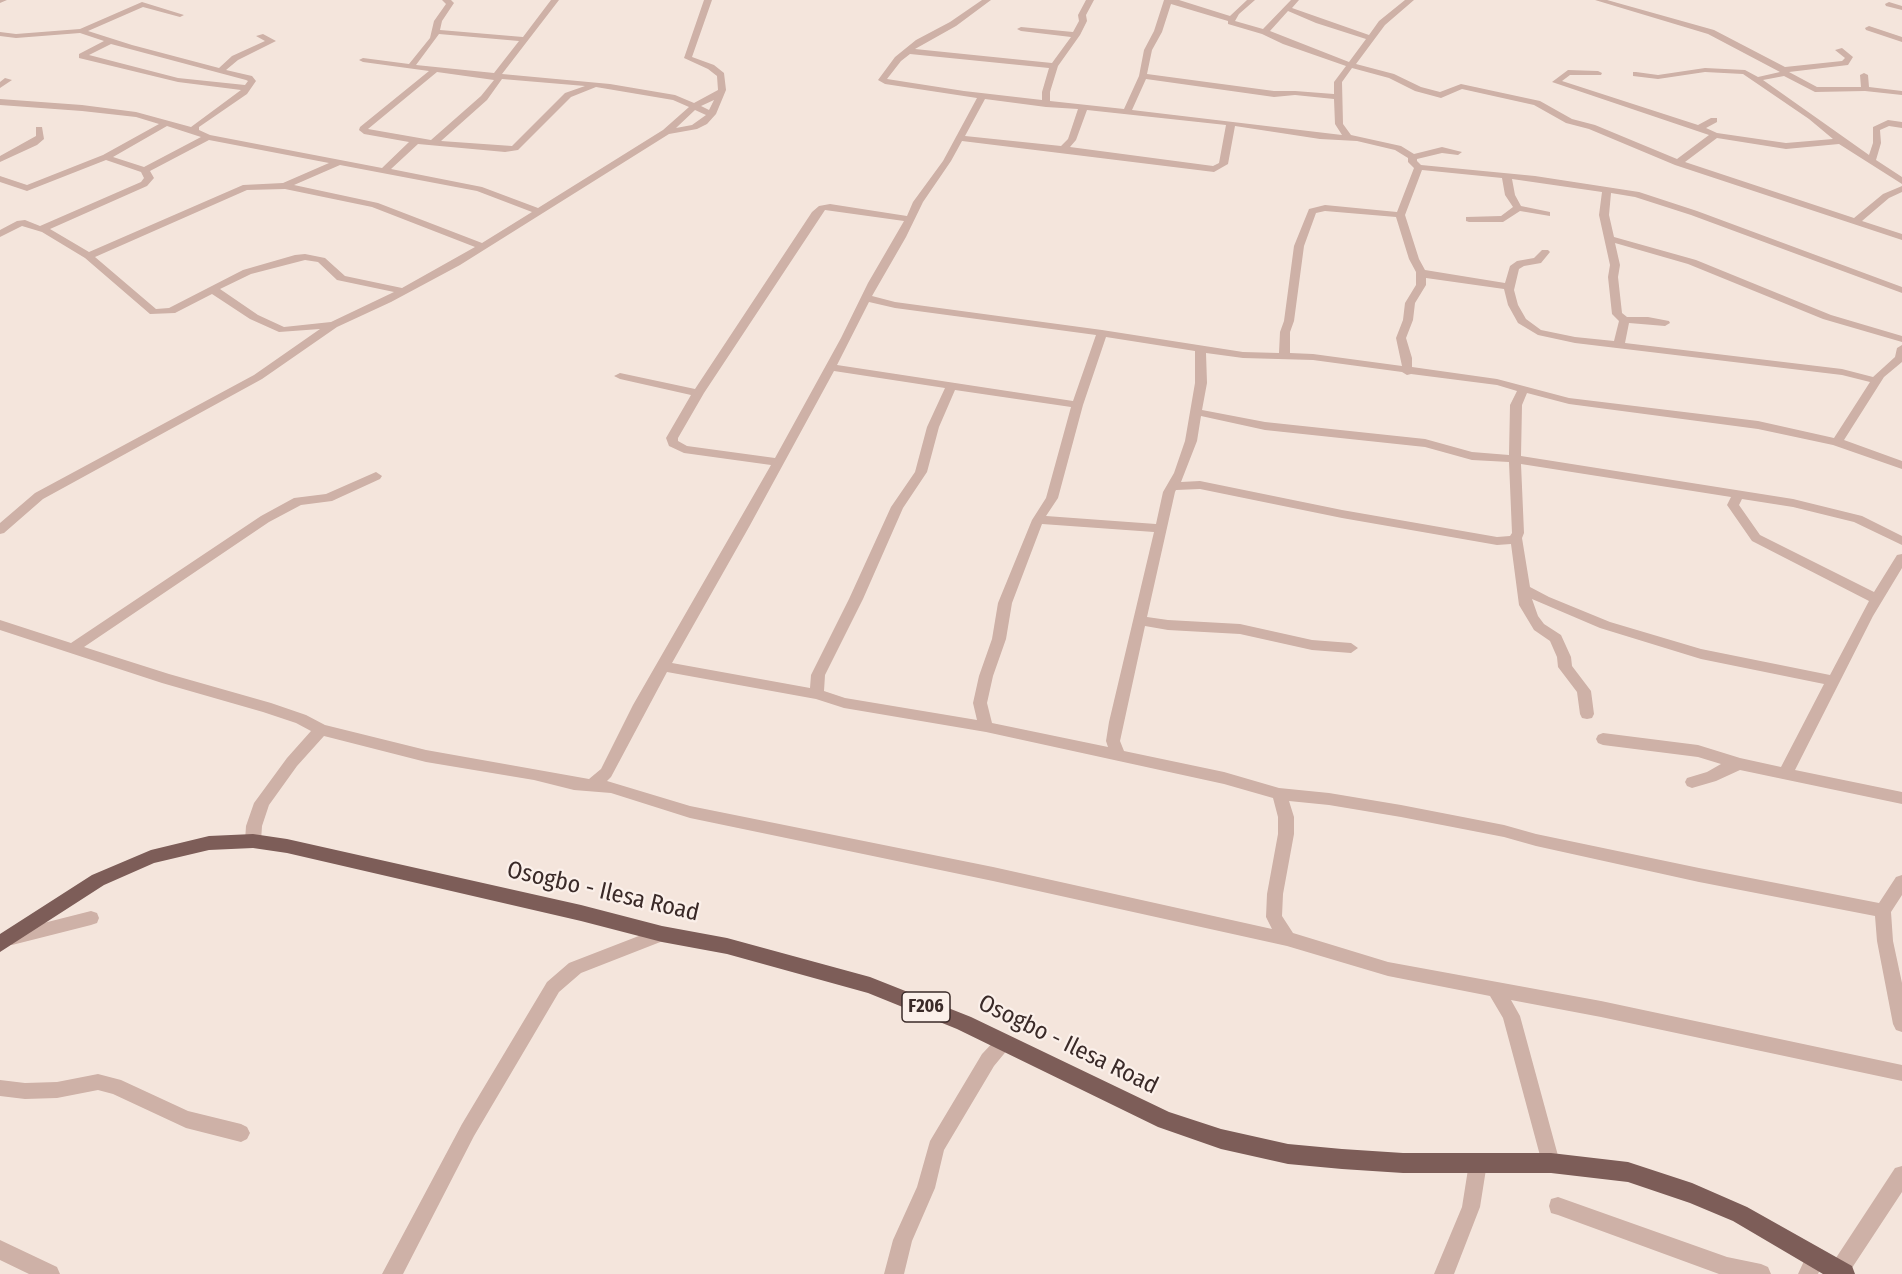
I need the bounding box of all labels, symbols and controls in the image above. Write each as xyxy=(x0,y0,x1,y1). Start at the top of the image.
street label: Osogbo - Ilesa Road xyxy=(504,856,702,928)
street label: Osogbo - Ilesa Road xyxy=(973,989,1163,1101)
road number: F206 xyxy=(902,992,950,1022)

